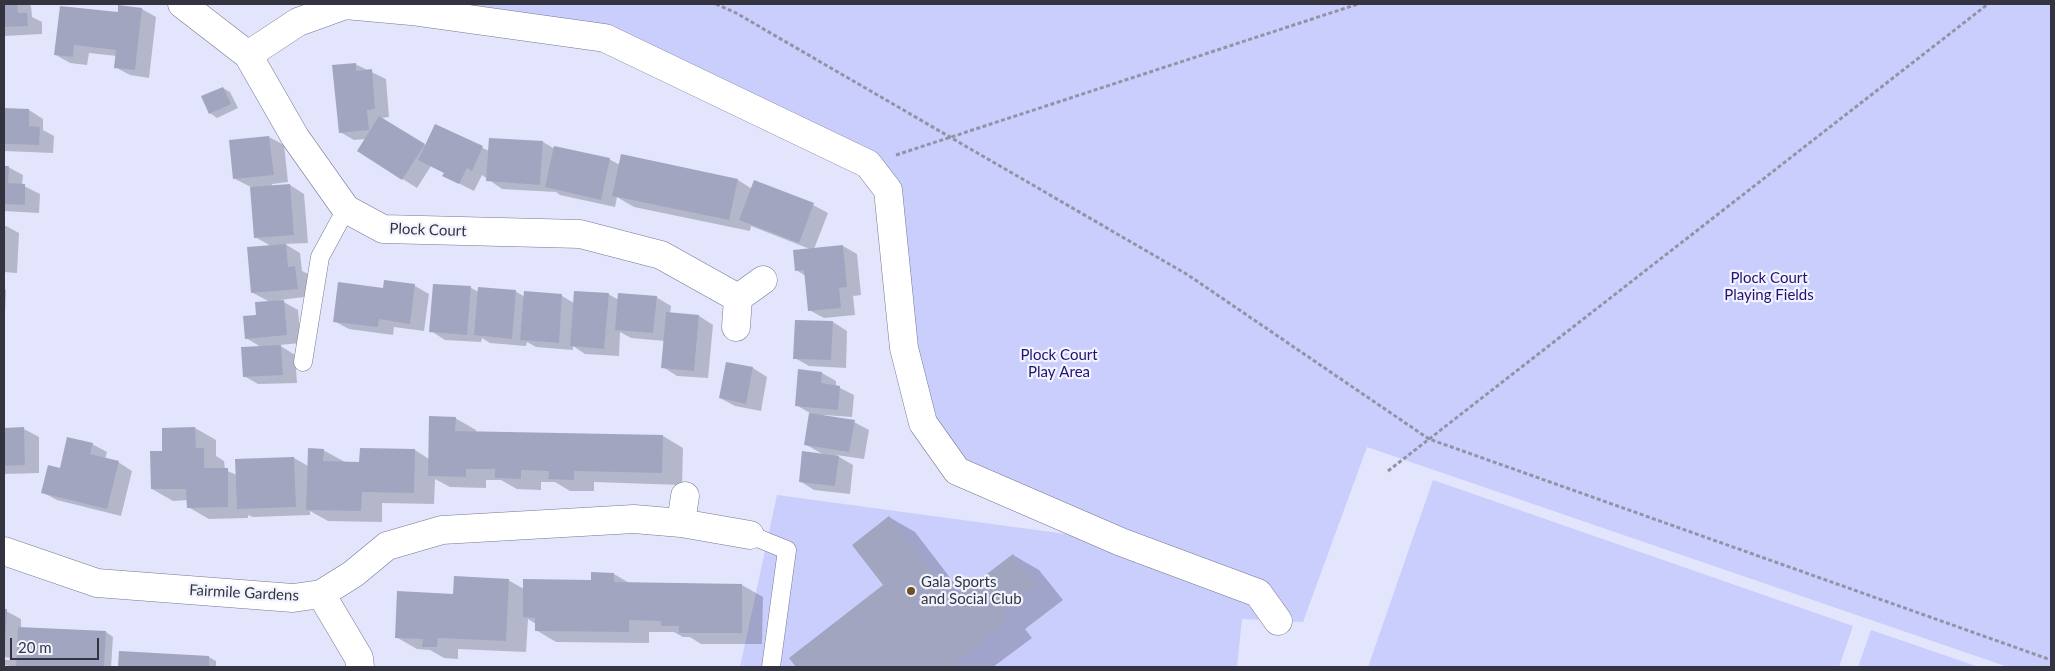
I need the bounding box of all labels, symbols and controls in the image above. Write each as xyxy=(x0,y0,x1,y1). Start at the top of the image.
street label: Plock Court xyxy=(389,220,467,240)
park label: Plock Court Playing Fields xyxy=(1724,269,1814,304)
park label: Plock Court Play Area xyxy=(1020,346,1098,381)
place label: Gala Sports and Social Club xyxy=(921,573,1022,608)
street label: Fairmile Gardens xyxy=(189,581,299,605)
marker: Gala Sports and Social Club xyxy=(905,585,917,597)
scale bar xyxy=(12,628,101,660)
text: 20 m xyxy=(18,638,52,656)

